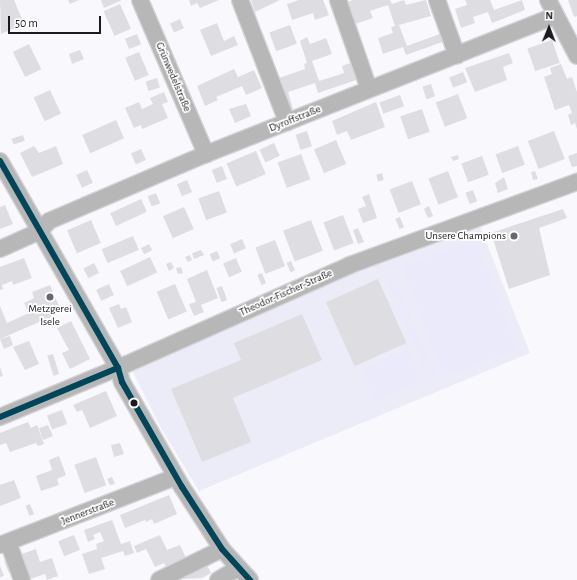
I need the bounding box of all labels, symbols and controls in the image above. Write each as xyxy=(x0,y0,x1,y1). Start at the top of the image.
scale bar xyxy=(10,8,103,34)
north arrow xyxy=(529,8,569,48)
text: N xyxy=(545,10,553,21)
text: 50 m xyxy=(15,17,38,29)
street label: Grünwedelstraße xyxy=(152,40,194,114)
street label: Dyroffstraße xyxy=(267,103,323,135)
place label: Unsere Champions xyxy=(426,229,506,243)
marker: Unsere Champions xyxy=(509,231,519,241)
street label: Theodor-Fischer-Straße xyxy=(238,267,334,319)
marker: Metzgerei Isele xyxy=(45,292,55,302)
place label: Metzgerei Isele xyxy=(28,303,72,329)
unlabelled marker xyxy=(129,398,139,408)
street label: Jennerstraße xyxy=(60,496,116,528)

